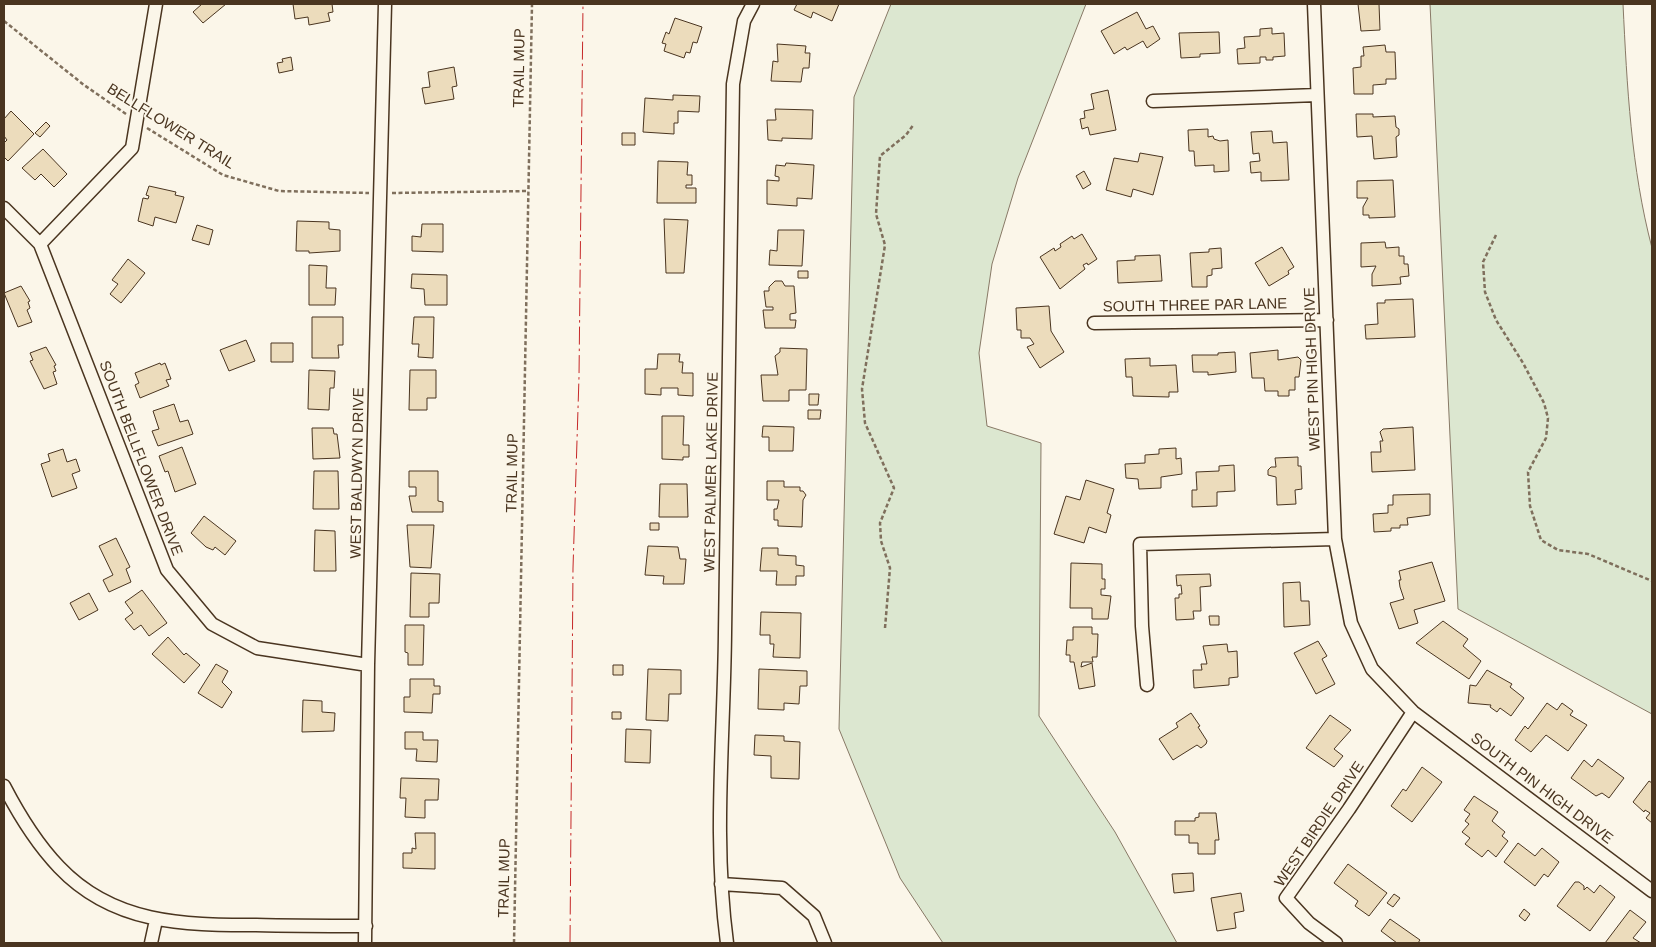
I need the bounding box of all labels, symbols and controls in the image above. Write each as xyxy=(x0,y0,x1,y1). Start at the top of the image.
street label: TRAIL MUP xyxy=(509,28,528,108)
street label: BELLFLOWER TRAIL xyxy=(104,79,238,172)
street label: WEST PIN HIGH DRIVE xyxy=(1300,287,1323,451)
street label: SOUTH THREE PAR LANE xyxy=(1103,294,1287,315)
street label: SOUTH BELLFLOWER DRIVE xyxy=(96,358,187,558)
street label: WEST PALMER LAKE DRIVE xyxy=(700,372,721,572)
street label: WEST BALDWYN DRIVE xyxy=(347,387,366,559)
street label: TRAIL MUP xyxy=(502,433,521,513)
street label: SOUTH PIN HIGH DRIVE xyxy=(1468,729,1617,847)
street label: WEST BIRDIE DRIVE xyxy=(1270,758,1367,890)
street label: TRAIL MUP xyxy=(494,838,513,918)

